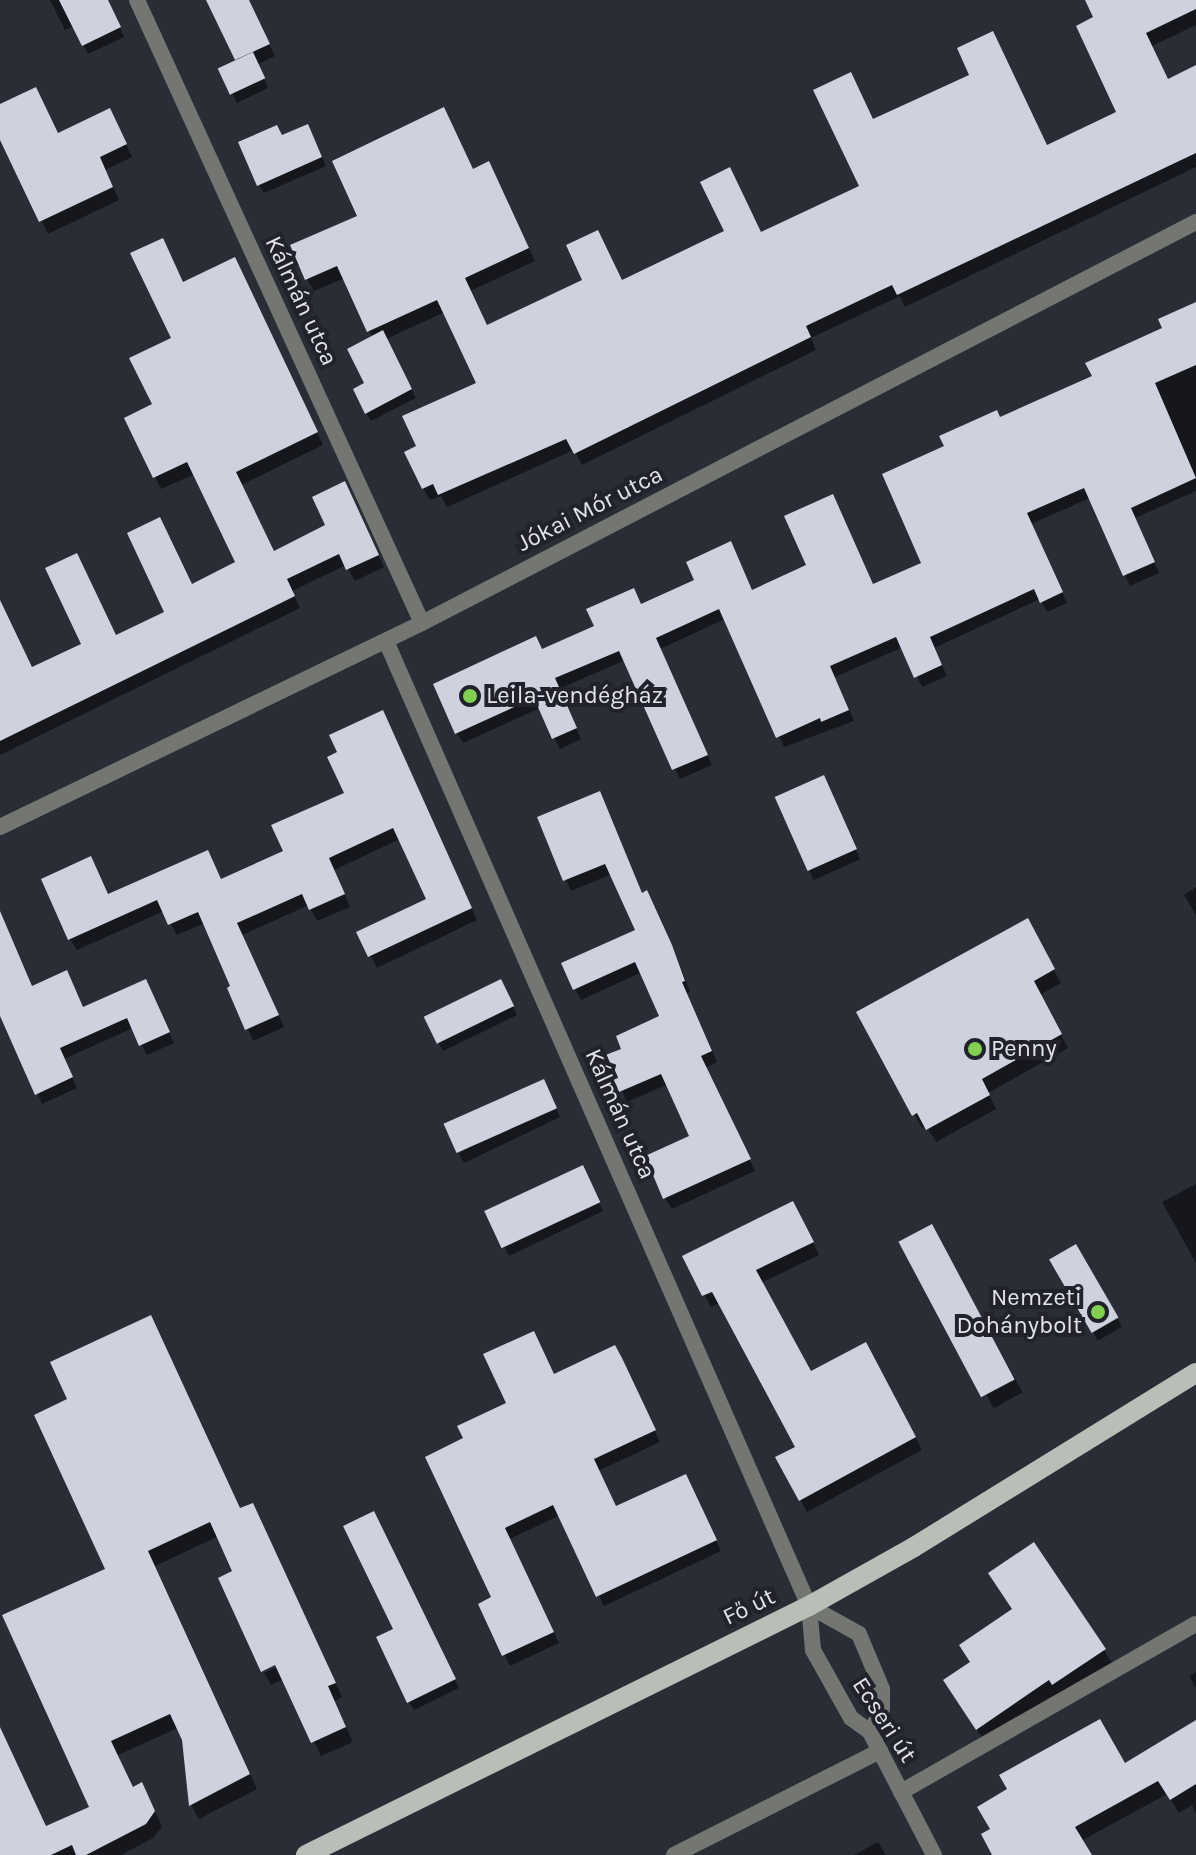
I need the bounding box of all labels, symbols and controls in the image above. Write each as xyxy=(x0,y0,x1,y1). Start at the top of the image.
street label: Kálmán utca xyxy=(258,232,344,370)
street label: Jókai Mór utca xyxy=(512,460,668,558)
place label: Leila-vendégház xyxy=(486,682,663,710)
marker: Leila-vendégház xyxy=(461,687,479,705)
place label: Penny xyxy=(991,1035,1057,1063)
marker: Penny xyxy=(966,1040,984,1058)
street label: Kálmán utca xyxy=(578,1044,662,1184)
place label: Nemzeti Dohánybolt xyxy=(957,1284,1082,1340)
marker: Nemzeti Dohánybolt xyxy=(1089,1303,1107,1321)
street label: Fő út xyxy=(718,1582,780,1632)
street label: Ecseri út xyxy=(846,1672,922,1768)

